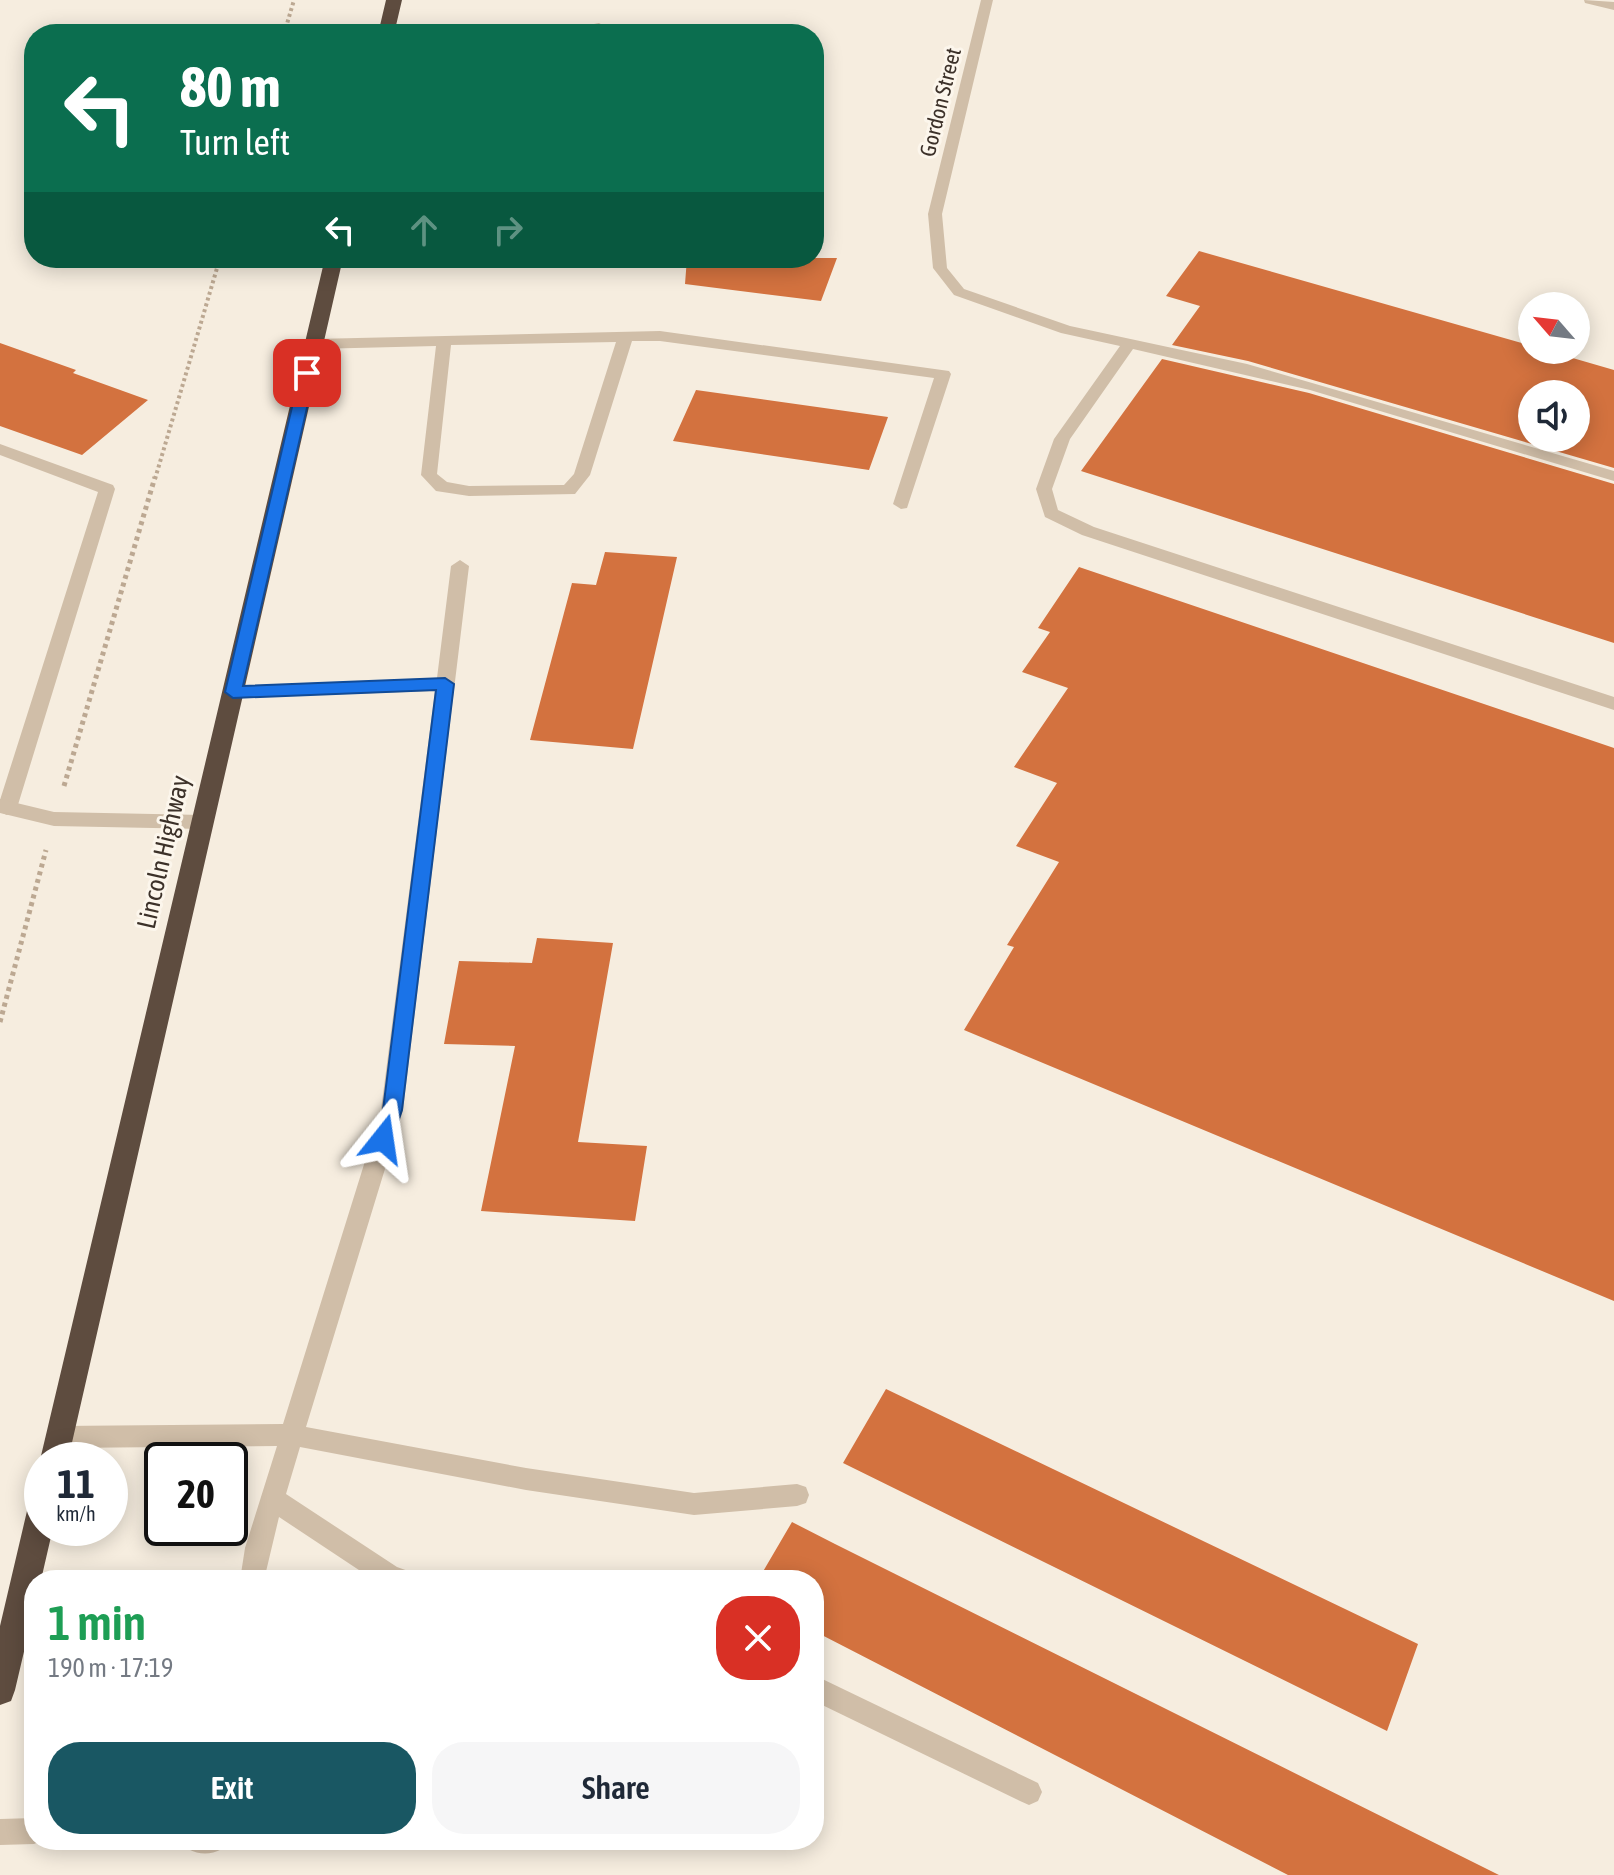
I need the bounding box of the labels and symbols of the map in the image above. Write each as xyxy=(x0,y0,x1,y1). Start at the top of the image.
street label: Gordon Street xyxy=(914,45,966,159)
north arrow xyxy=(1518,292,1590,364)
pin xyxy=(273,339,341,407)
street label: Lincoln Highway xyxy=(131,772,195,932)
position arrow xyxy=(341,1097,425,1181)
speed limit sign: 20 xyxy=(144,1442,248,1546)

